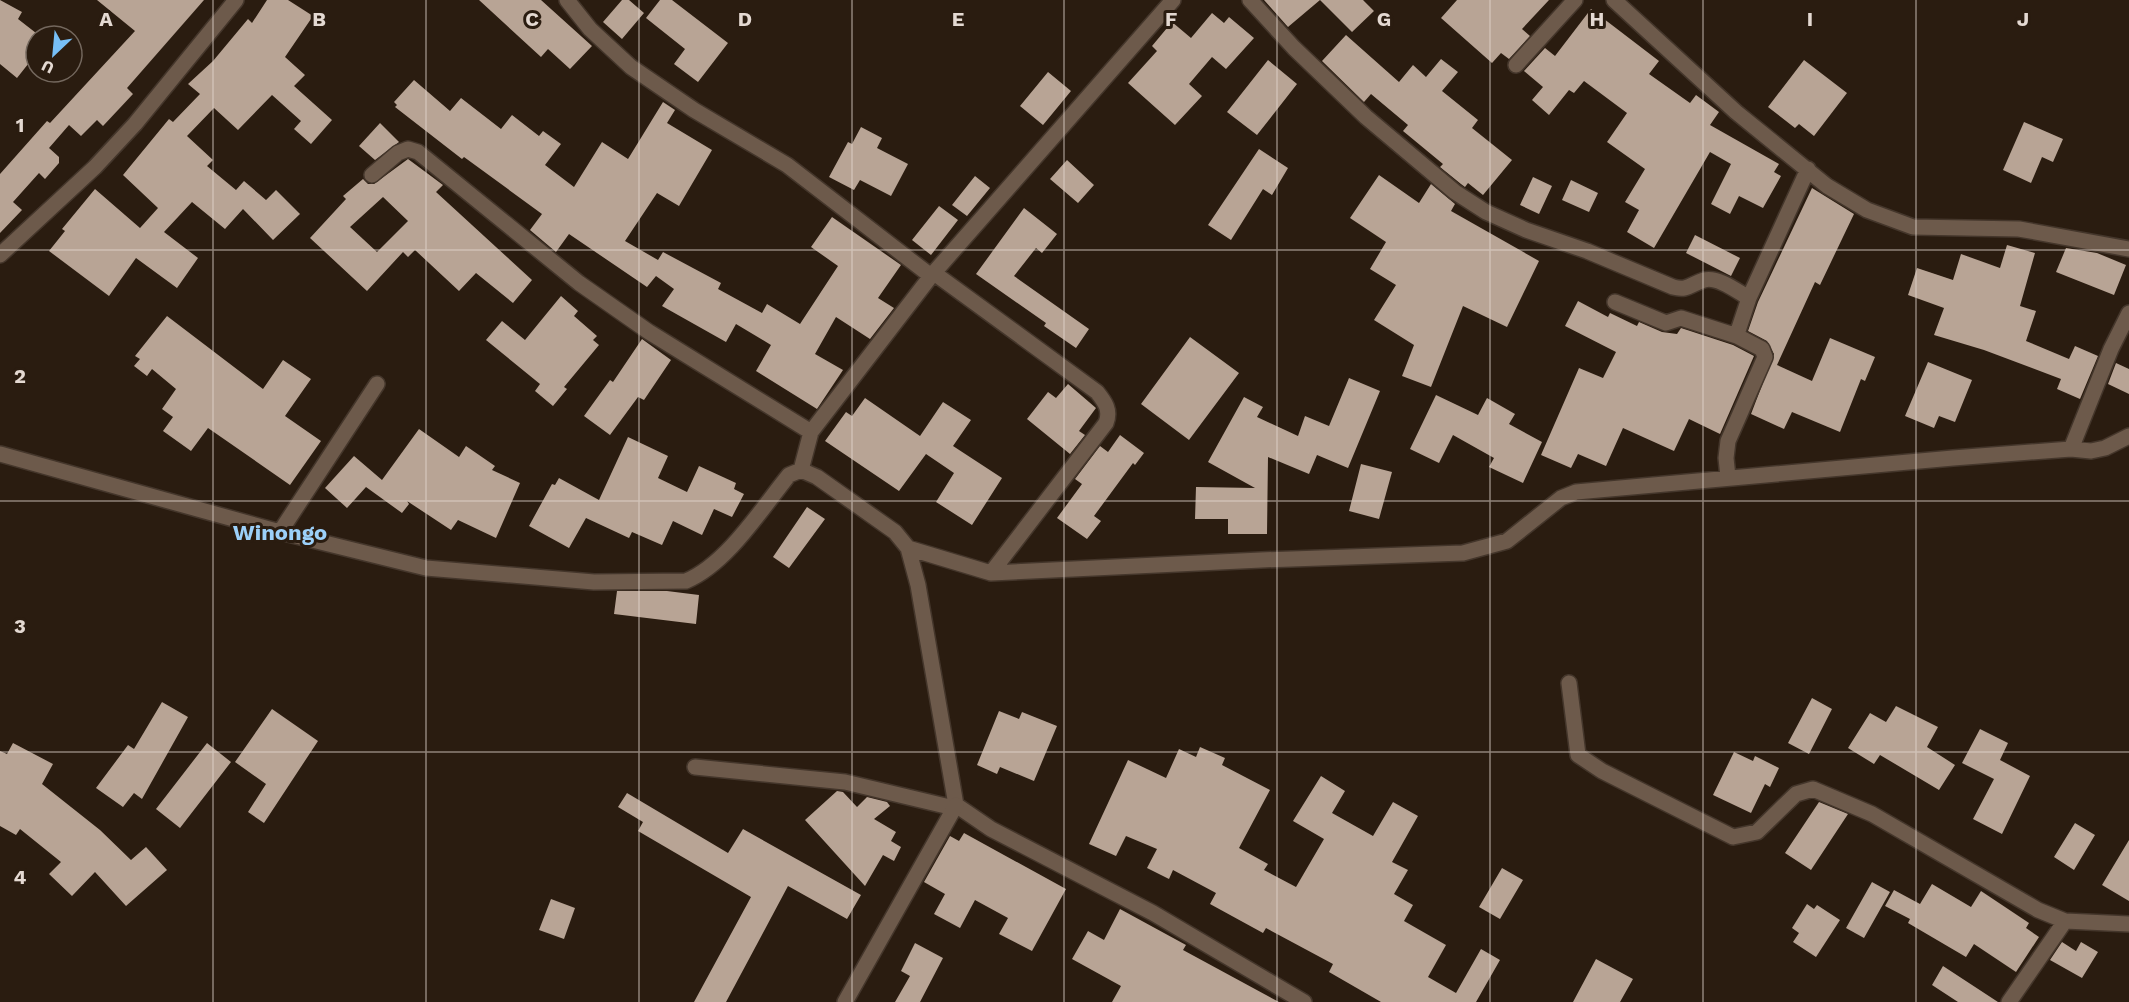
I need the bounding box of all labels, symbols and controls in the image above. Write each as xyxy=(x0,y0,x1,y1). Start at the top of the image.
text: A xyxy=(99,7,113,31)
text: B xyxy=(312,7,326,31)
text: C xyxy=(525,7,539,31)
text: D xyxy=(738,7,752,31)
text: E xyxy=(952,7,964,31)
text: F xyxy=(1165,7,1177,31)
text: G xyxy=(1377,7,1391,31)
text: H xyxy=(1590,7,1604,31)
text: I xyxy=(1807,7,1813,31)
text: J xyxy=(2017,7,2029,31)
north arrow xyxy=(24,24,84,84)
text: U xyxy=(38,56,57,78)
text: 1 xyxy=(16,113,24,137)
text: 2 xyxy=(14,364,26,388)
district label: Winongo xyxy=(233,520,327,545)
text: 3 xyxy=(14,614,26,638)
text: 4 xyxy=(14,865,27,889)

